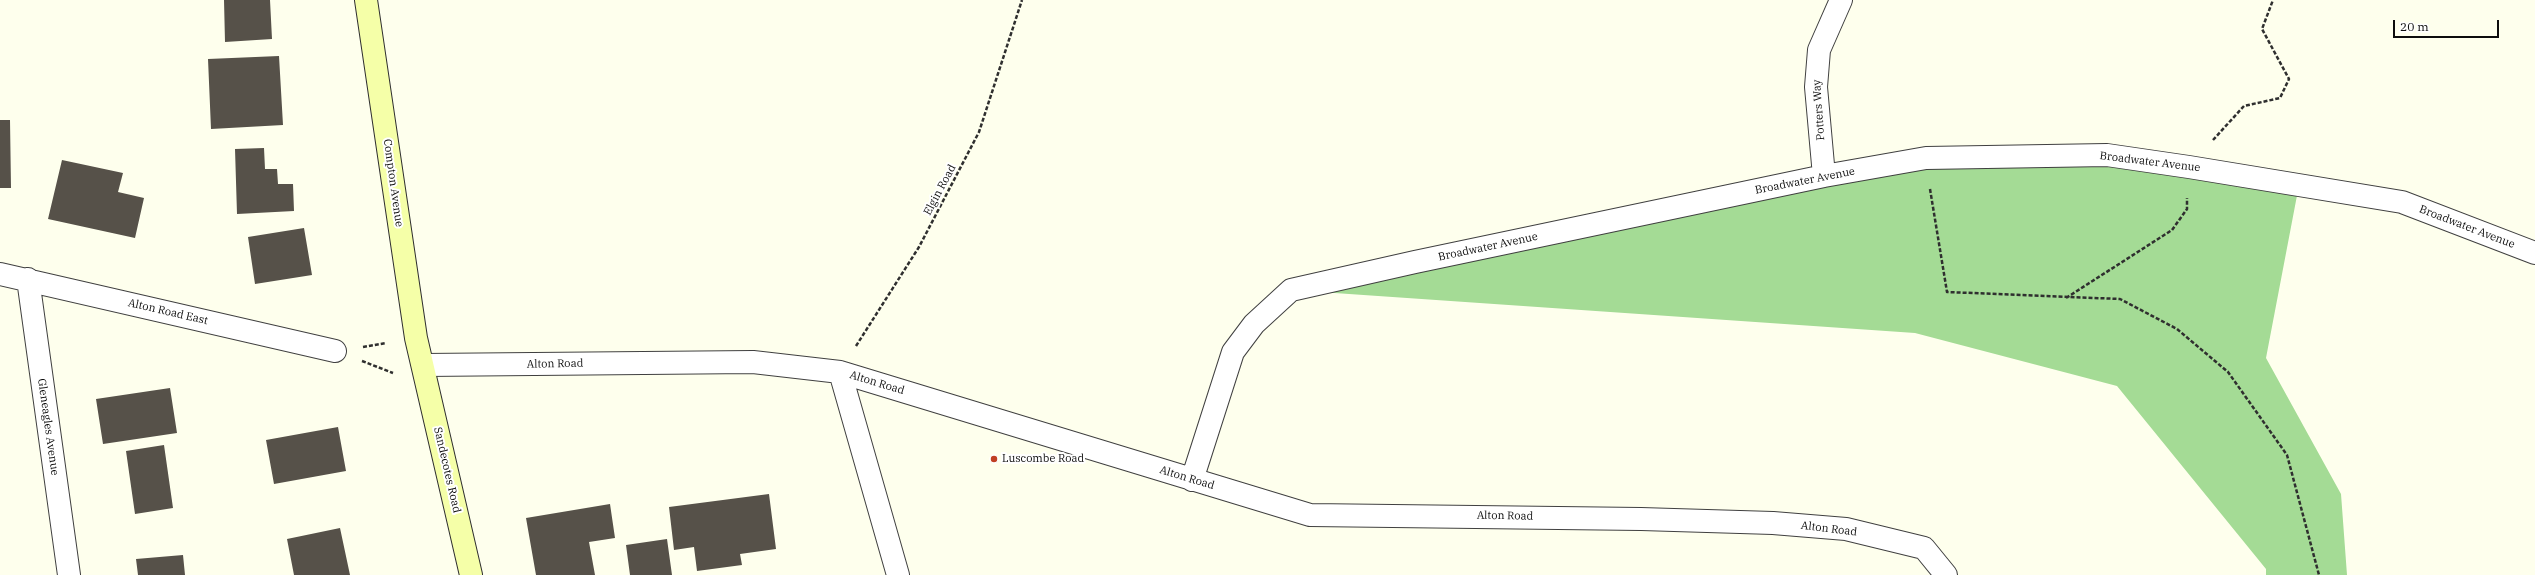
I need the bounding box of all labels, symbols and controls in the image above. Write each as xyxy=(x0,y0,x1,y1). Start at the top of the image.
scale bar xyxy=(2395,12,2501,38)
text: 20 m xyxy=(2400,19,2429,34)
street label: Potters Way xyxy=(1810,79,1828,141)
street label: Compton Avenue xyxy=(380,138,406,228)
street label: Broadwater Avenue xyxy=(2099,149,2201,175)
street label: Elgin Road xyxy=(921,162,959,218)
street label: Broadwater Avenue xyxy=(1754,165,1856,197)
street label: Broadwater Avenue xyxy=(2417,203,2517,251)
street label: Broadwater Avenue xyxy=(1437,230,1539,264)
street label: Alton Road East xyxy=(127,296,209,328)
street label: Alton Road xyxy=(527,357,583,371)
street label: Alton Road xyxy=(848,368,906,398)
street label: Gleneagles Avenue xyxy=(35,378,61,476)
street label: Sandecotes Road xyxy=(431,426,463,514)
place label: Luscombe Road xyxy=(1002,452,1084,466)
marker: Luscombe Road xyxy=(989,454,999,464)
street label: Alton Road xyxy=(1158,463,1216,493)
street label: Alton Road xyxy=(1477,509,1533,523)
street label: Alton Road xyxy=(1800,519,1858,539)

